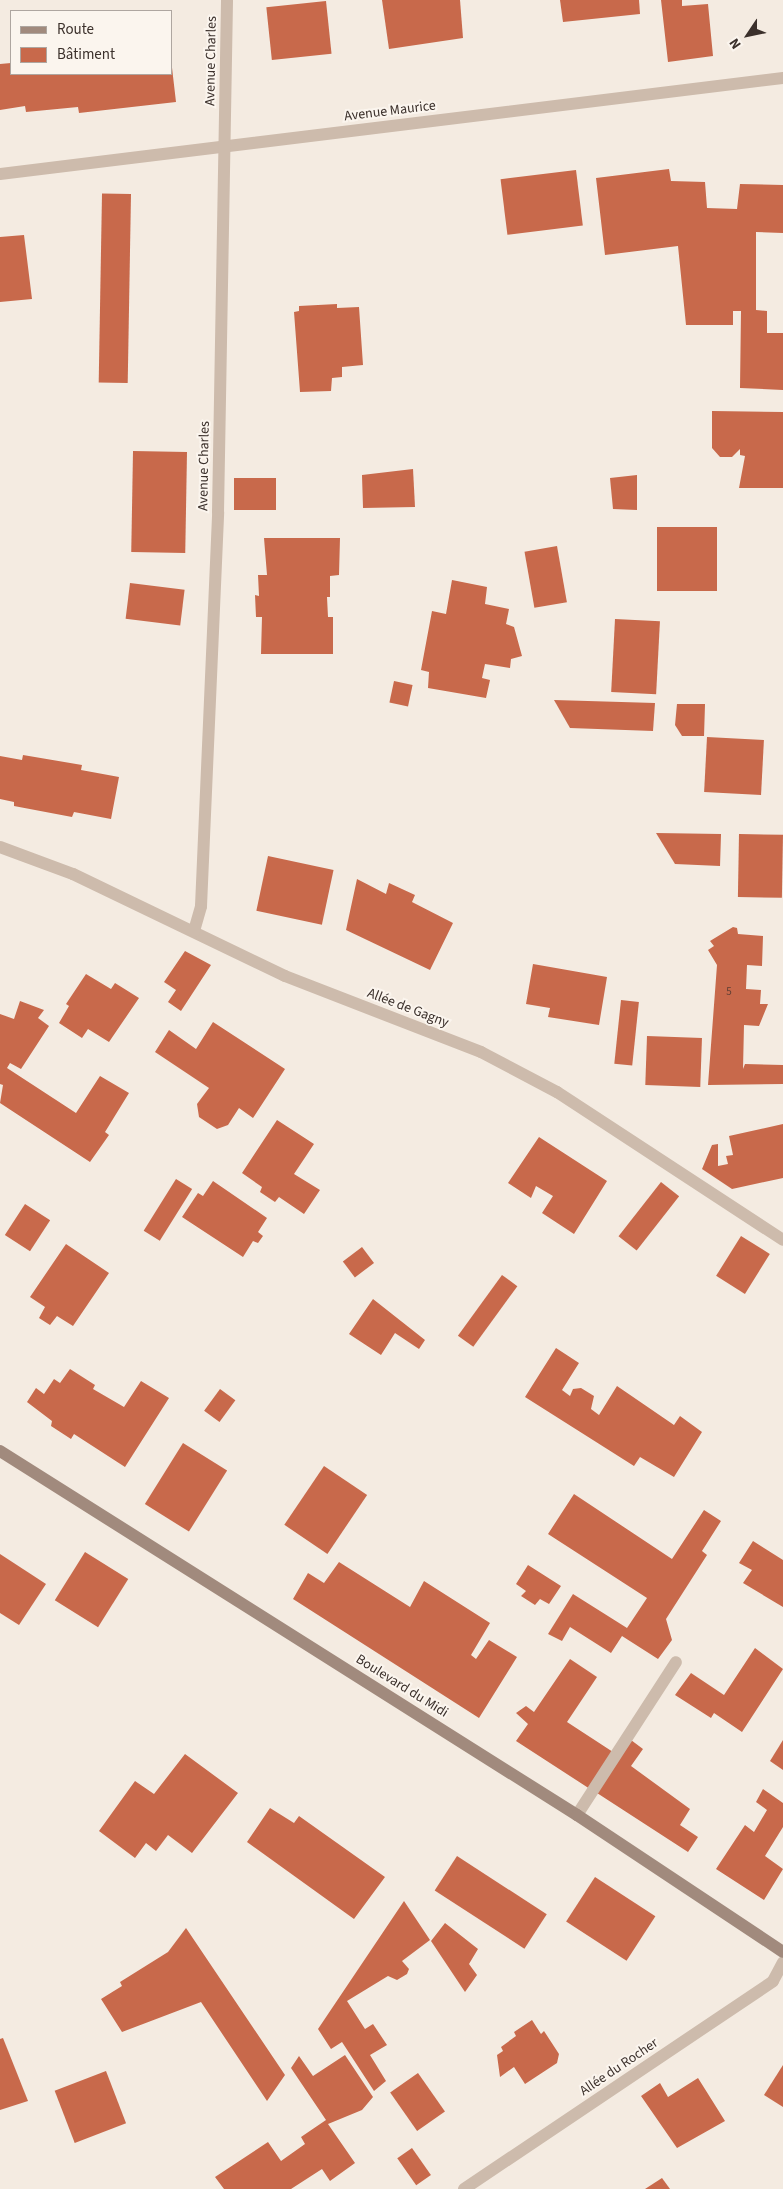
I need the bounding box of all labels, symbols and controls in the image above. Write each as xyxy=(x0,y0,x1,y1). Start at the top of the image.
legend xyxy=(10,10,172,75)
north arrow xyxy=(723,10,773,60)
street label: Avenue Charles xyxy=(202,16,220,106)
text: Route xyxy=(57,19,94,40)
text: N xyxy=(725,34,746,53)
text: Bâtiment xyxy=(57,44,115,65)
street label: Avenue Maurice xyxy=(343,97,437,125)
street label: Avenue Charles xyxy=(195,421,213,511)
street label: Allée de Gagny xyxy=(365,985,451,1031)
house number: 5 xyxy=(726,985,732,999)
street label: Boulevard du Midi xyxy=(353,1651,451,1721)
street label: Allée du Rocher xyxy=(577,2035,661,2099)

